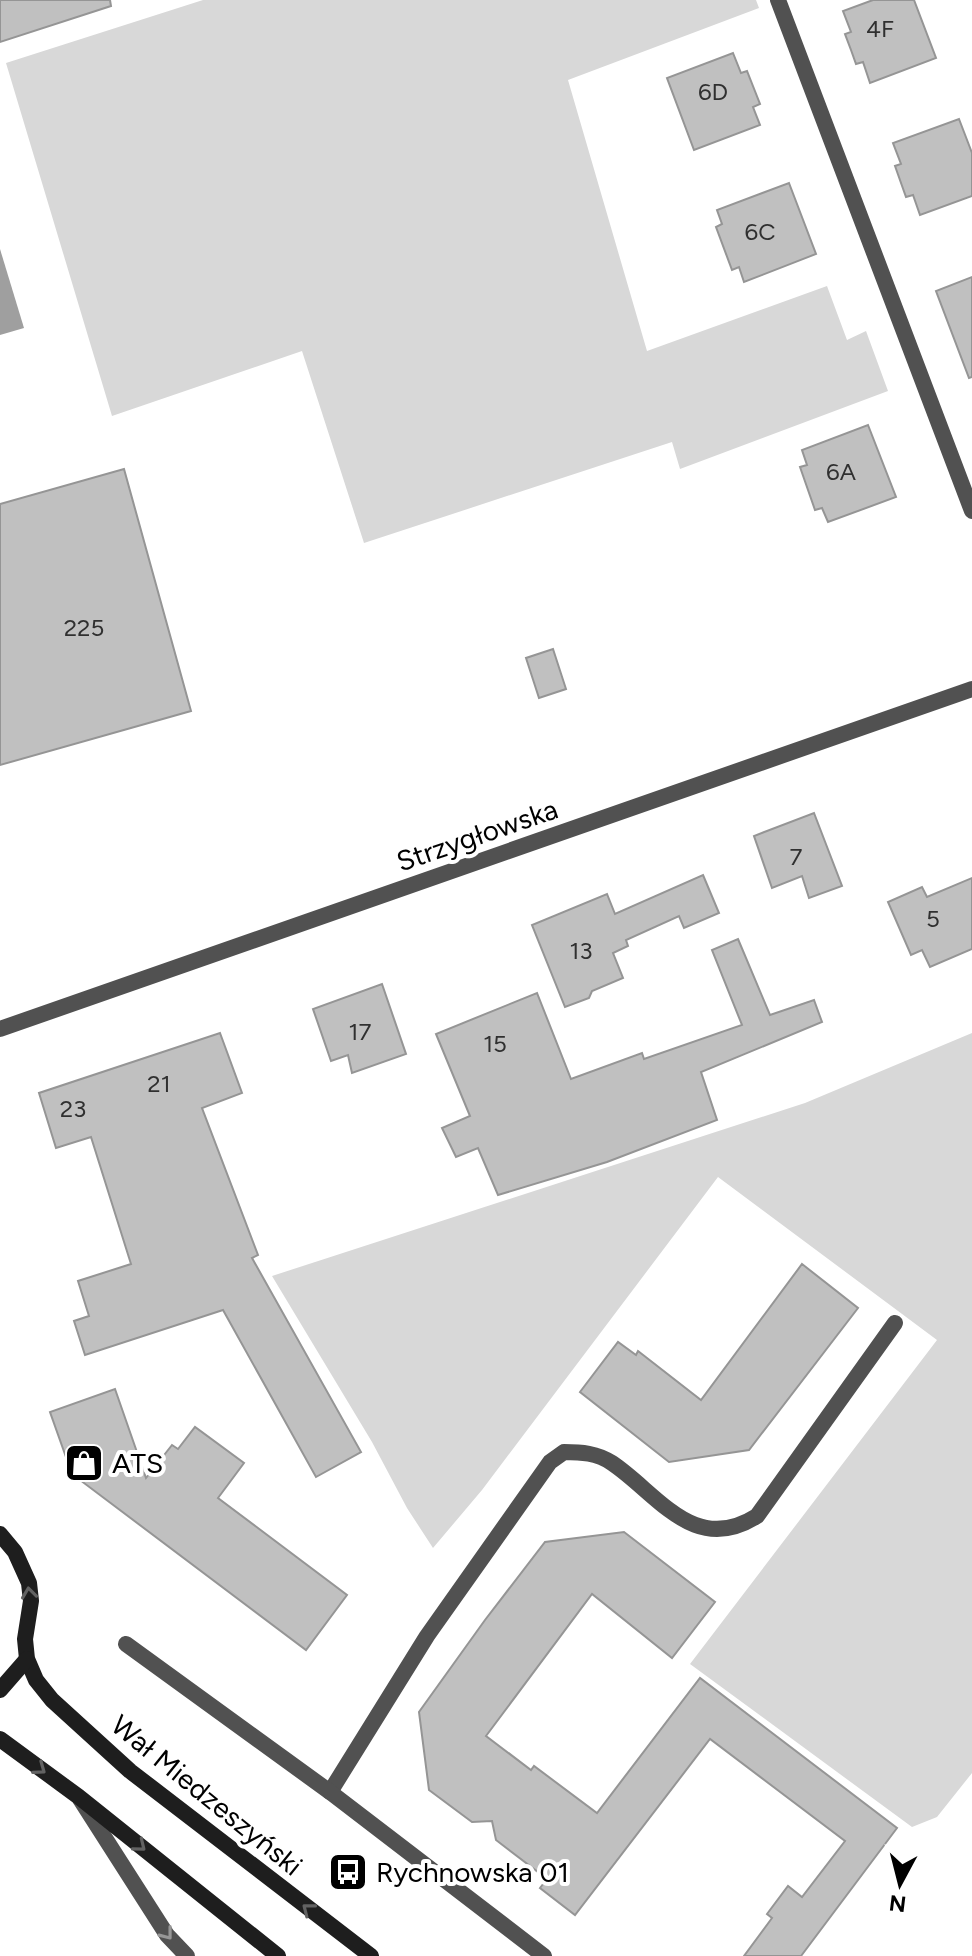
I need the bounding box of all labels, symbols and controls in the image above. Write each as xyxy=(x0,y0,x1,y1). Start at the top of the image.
house number: 4F xyxy=(866,14,894,43)
house number: 6D xyxy=(698,77,728,106)
house number: 6C xyxy=(745,217,775,246)
house number: 6A xyxy=(826,457,857,486)
house number: 225 xyxy=(64,613,104,642)
street label: Strzygłowska xyxy=(392,792,562,878)
house number: 7 xyxy=(790,842,803,871)
house number: 5 xyxy=(926,904,940,933)
house number: 13 xyxy=(570,936,592,965)
house number: 17 xyxy=(349,1017,372,1046)
house number: 15 xyxy=(483,1029,507,1058)
house number: 21 xyxy=(147,1069,171,1098)
house number: 23 xyxy=(60,1094,86,1123)
shop icon: ATS xyxy=(63,1442,105,1484)
place label: ATS xyxy=(112,1446,163,1480)
one-way arrow xyxy=(20,1586,37,1599)
street label: Wał Miedzeszyński xyxy=(105,1708,309,1882)
one-way arrow xyxy=(31,1759,45,1773)
one-way arrow xyxy=(131,1836,145,1851)
north arrow xyxy=(860,1844,940,1924)
bus stop icon: Rychnowska 01 xyxy=(327,1851,369,1893)
place label: Rychnowska 01 xyxy=(376,1855,569,1889)
text: N xyxy=(888,1889,908,1918)
one-way arrow xyxy=(303,1905,317,1919)
one-way arrow xyxy=(158,1925,172,1939)

